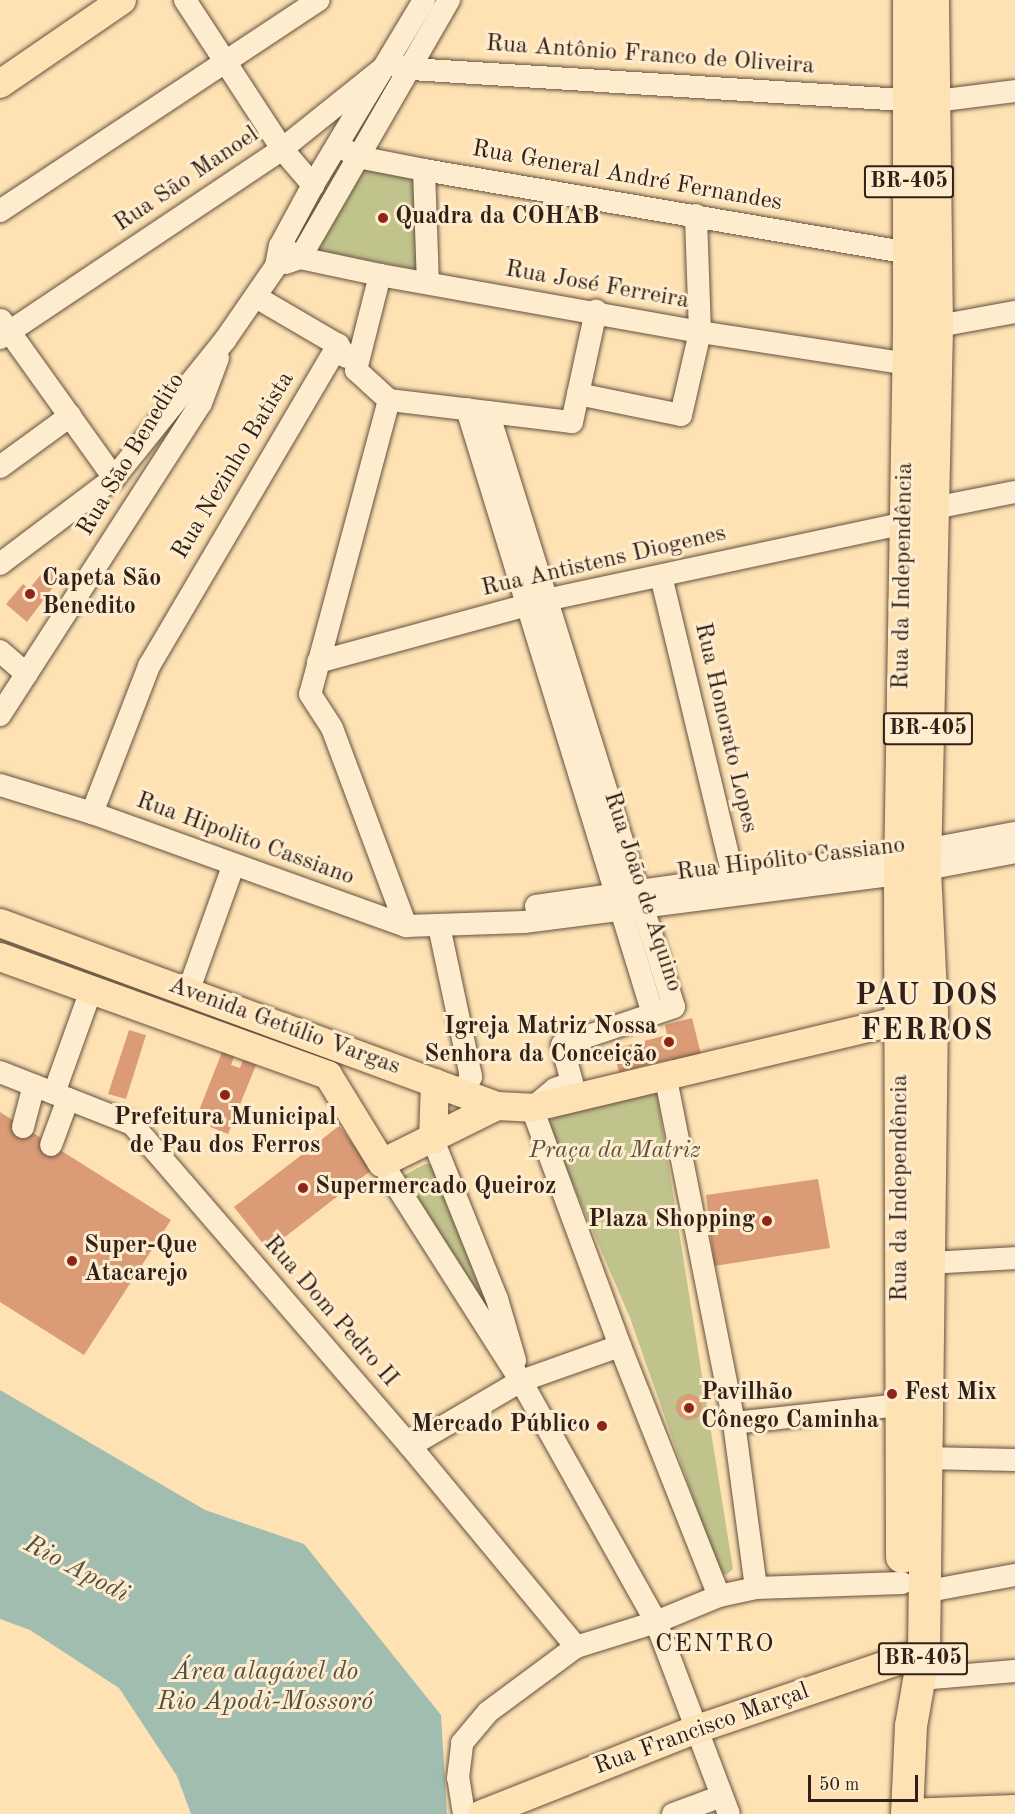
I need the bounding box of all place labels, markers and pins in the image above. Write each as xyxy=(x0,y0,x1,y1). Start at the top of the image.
place label: Quadra da COHAB xyxy=(395,204,599,232)
marker: Quadra da COHAB xyxy=(376,211,390,225)
place label: Capeta São Benedito xyxy=(42,566,161,622)
marker: Capeta São Benedito xyxy=(23,587,37,601)
place label: Igreja Matriz Nossa Senhora da Conceição xyxy=(424,1014,657,1070)
marker: Igreja Matriz Nossa Senhora da Conceição xyxy=(662,1035,676,1049)
marker: Prefeitura Municipal de Pau dos Ferros xyxy=(218,1088,232,1102)
place label: Prefeitura Municipal de Pau dos Ferros xyxy=(114,1105,336,1161)
place label: Supermercado Queiroz xyxy=(315,1174,556,1202)
marker: Supermercado Queiroz xyxy=(296,1181,310,1195)
place label: Plaza Shopping xyxy=(588,1207,755,1235)
marker: Plaza Shopping xyxy=(760,1214,774,1228)
place label: Super-Que Atacarejo xyxy=(84,1233,197,1289)
marker: Super-Que Atacarejo xyxy=(65,1254,79,1268)
place label: Pavilhão Cônego Caminha xyxy=(701,1380,879,1436)
place label: Fest Mix xyxy=(904,1380,997,1408)
marker: Fest Mix xyxy=(885,1387,899,1401)
marker: Pavilhão Cônego Caminha xyxy=(682,1401,696,1415)
place label: Mercado Público xyxy=(411,1412,590,1440)
marker: Mercado Público xyxy=(595,1419,609,1433)

